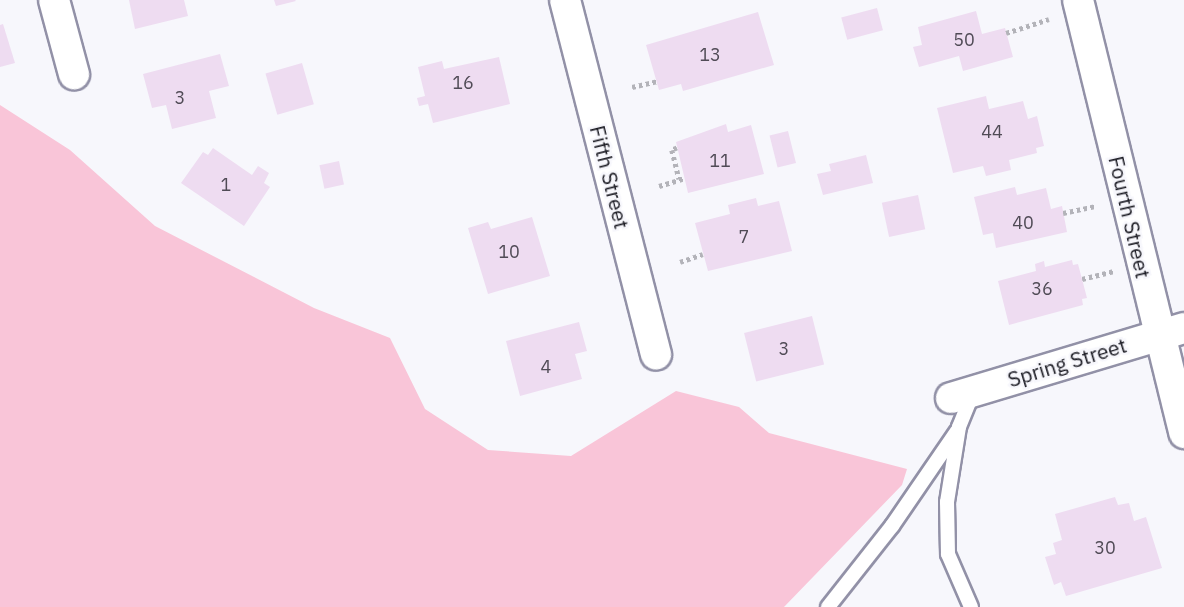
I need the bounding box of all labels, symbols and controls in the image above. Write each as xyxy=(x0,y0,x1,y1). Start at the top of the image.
house number: 50 xyxy=(953,29,975,51)
house number: 13 xyxy=(699,44,721,66)
house number: 16 xyxy=(452,72,474,94)
house number: 3 xyxy=(175,87,185,109)
house number: 44 xyxy=(981,121,1003,143)
street label: Fifth Street xyxy=(585,123,635,231)
house number: 11 xyxy=(709,150,731,172)
street label: Fourth Street xyxy=(1104,153,1156,281)
house number: 1 xyxy=(221,174,231,196)
house number: 40 xyxy=(1012,212,1034,234)
house number: 7 xyxy=(739,226,749,248)
house number: 10 xyxy=(498,241,520,263)
house number: 36 xyxy=(1031,278,1053,300)
street label: Spring Street xyxy=(1005,332,1129,392)
house number: 3 xyxy=(779,338,789,360)
house number: 4 xyxy=(541,356,551,378)
house number: 30 xyxy=(1094,537,1116,559)

